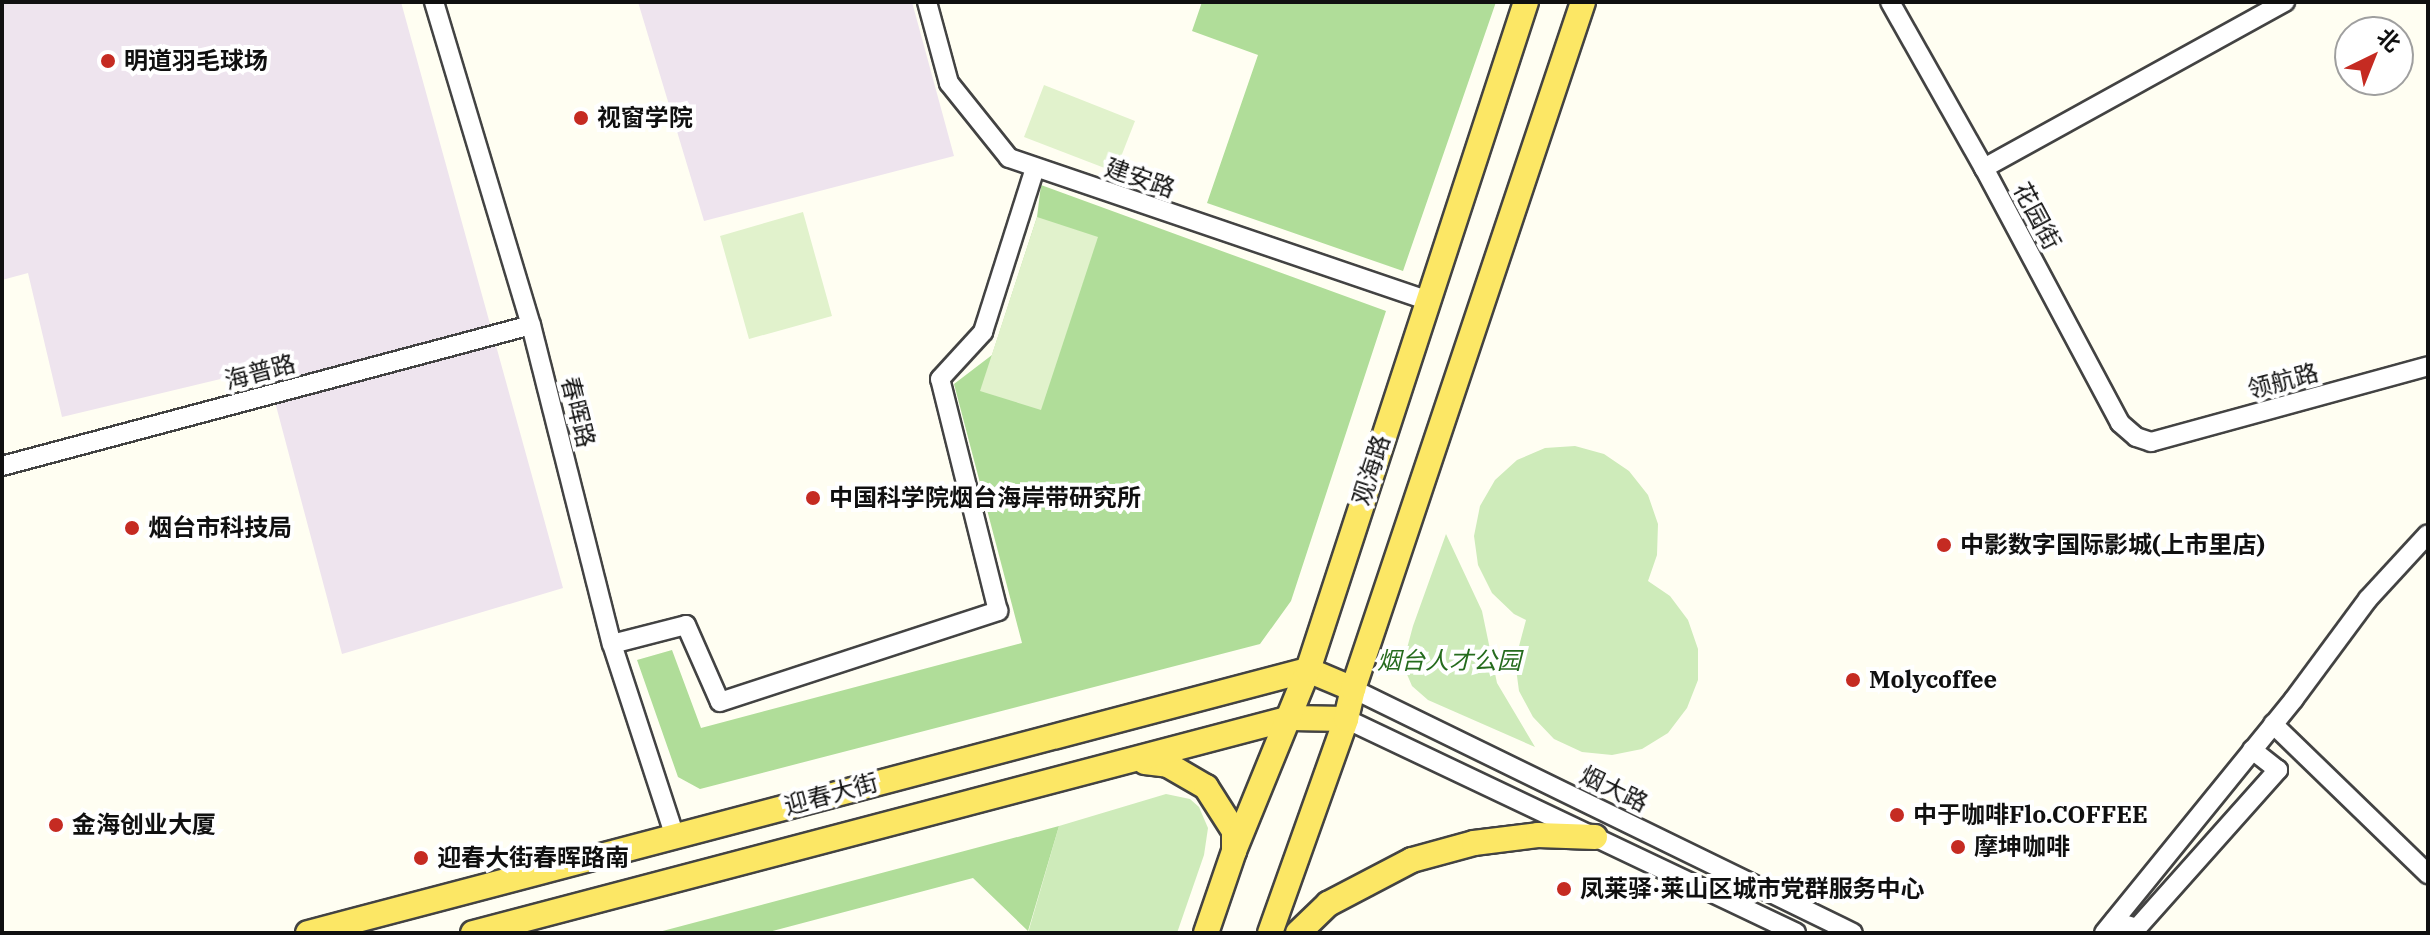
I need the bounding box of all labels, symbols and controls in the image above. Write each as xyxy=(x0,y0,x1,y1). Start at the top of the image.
north arrow xyxy=(2334,16,2414,96)
text: 北 xyxy=(2371,21,2407,58)
place label: 明道羽毛球场 xyxy=(124,47,268,75)
marker: 明道羽毛球场 xyxy=(99,52,117,70)
place label: 视窗学院 xyxy=(597,104,693,132)
marker: 视窗学院 xyxy=(572,109,590,127)
street label: 建安路 xyxy=(1101,153,1179,203)
street label: 花园街 xyxy=(2007,177,2067,255)
street label: 海普路 xyxy=(221,349,299,395)
street label: 领航路 xyxy=(2244,358,2322,404)
street label: 春晖路 xyxy=(555,374,601,450)
street label: 观海路 xyxy=(1346,431,1396,509)
place label: 中国科学院烟台海岸带研究所 xyxy=(829,484,1141,512)
marker: 中国科学院烟台海岸带研究所 xyxy=(804,489,822,507)
place label: 烟台市科技局 xyxy=(148,514,292,542)
marker: 烟台市科技局 xyxy=(123,519,141,537)
place label: 中影数字国际影城(上市里店) xyxy=(1960,531,2265,559)
marker: 中影数字国际影城(上市里店) xyxy=(1935,536,1953,554)
park label: 烟台人才公园 xyxy=(1377,647,1521,675)
place label: Molycoffee xyxy=(1869,666,1997,694)
marker: Molycoffee xyxy=(1844,671,1862,689)
street label: 烟大路 xyxy=(1575,760,1653,818)
street label: 迎春大街 xyxy=(781,768,881,820)
place label: 中于咖啡Flo.COFFEE xyxy=(1913,801,2148,829)
marker: 中于咖啡Flo.COFFEE xyxy=(1888,806,1906,824)
place label: 金海创业大厦 xyxy=(72,811,216,839)
marker: 金海创业大厦 xyxy=(47,816,65,834)
place label: 摩坤咖啡 xyxy=(1974,833,2070,861)
marker: 摩坤咖啡 xyxy=(1949,838,1967,856)
place label: 迎春大街春晖路南 xyxy=(437,844,629,872)
marker: 迎春大街春晖路南 xyxy=(412,849,430,867)
place label: 凤莱驿·莱山区城市党群服务中心 xyxy=(1580,875,1925,903)
marker: 凤莱驿·莱山区城市党群服务中心 xyxy=(1555,880,1573,898)

